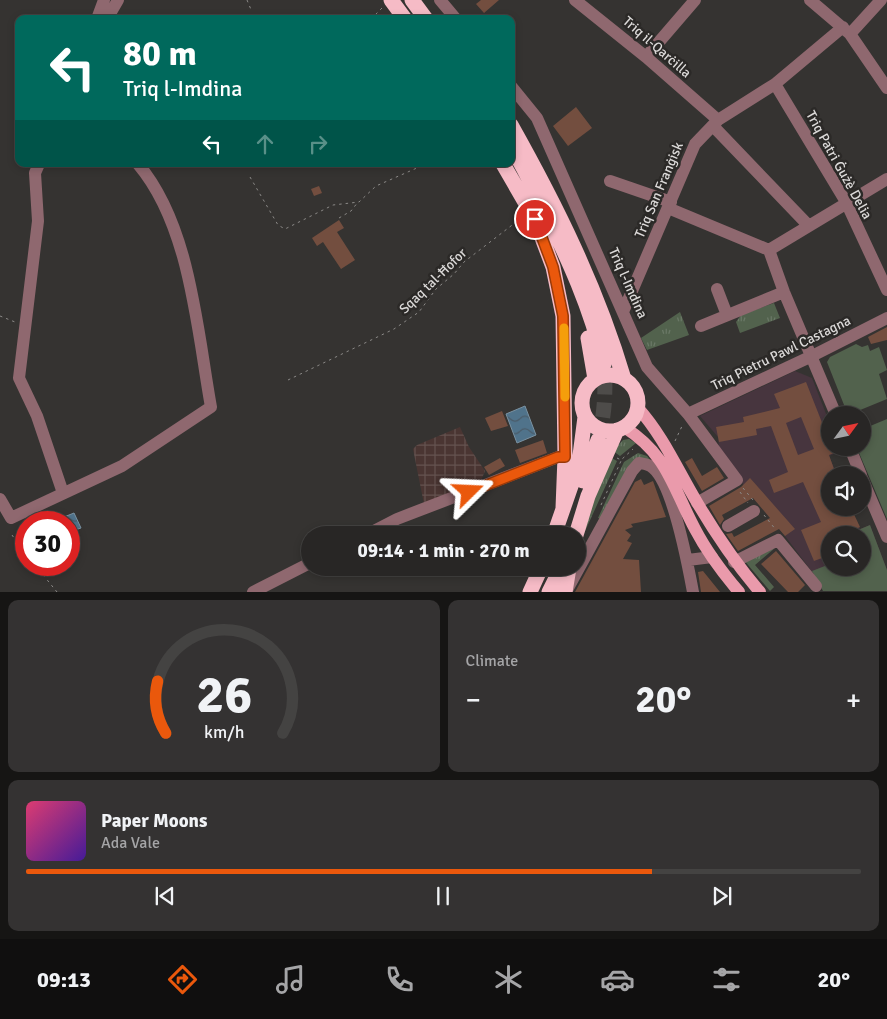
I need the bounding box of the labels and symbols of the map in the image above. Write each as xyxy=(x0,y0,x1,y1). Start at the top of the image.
street label: Triq il-Qarċilla xyxy=(619,13,695,81)
street label: Triq Patri Ġużè Delia xyxy=(802,108,876,222)
street label: Triq San Franġisk xyxy=(631,139,687,241)
pin xyxy=(514,198,556,240)
street label: Sqaq tal-Ħofor xyxy=(396,244,471,317)
street label: Triq l-Imdina xyxy=(605,245,651,321)
street label: Triq Pietru Pawl Castagna xyxy=(709,312,853,394)
north arrow xyxy=(821,406,871,456)
position arrow xyxy=(442,465,494,517)
speed limit sign: 30 xyxy=(15,511,80,576)

